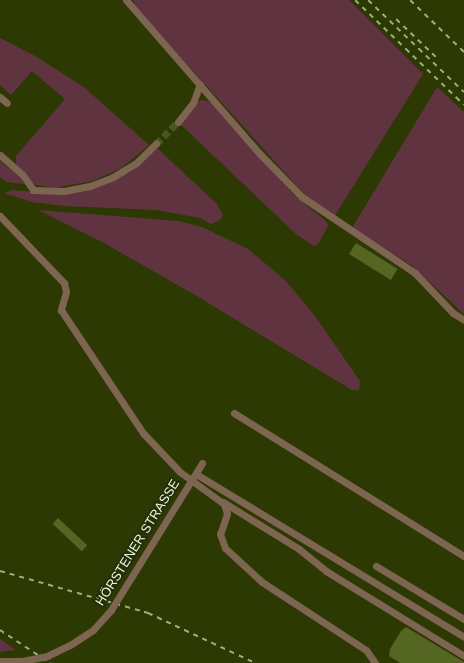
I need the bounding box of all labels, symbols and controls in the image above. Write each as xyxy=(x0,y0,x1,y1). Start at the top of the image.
street label: HÖRSTENER STRASSE xyxy=(93,477,183,609)

